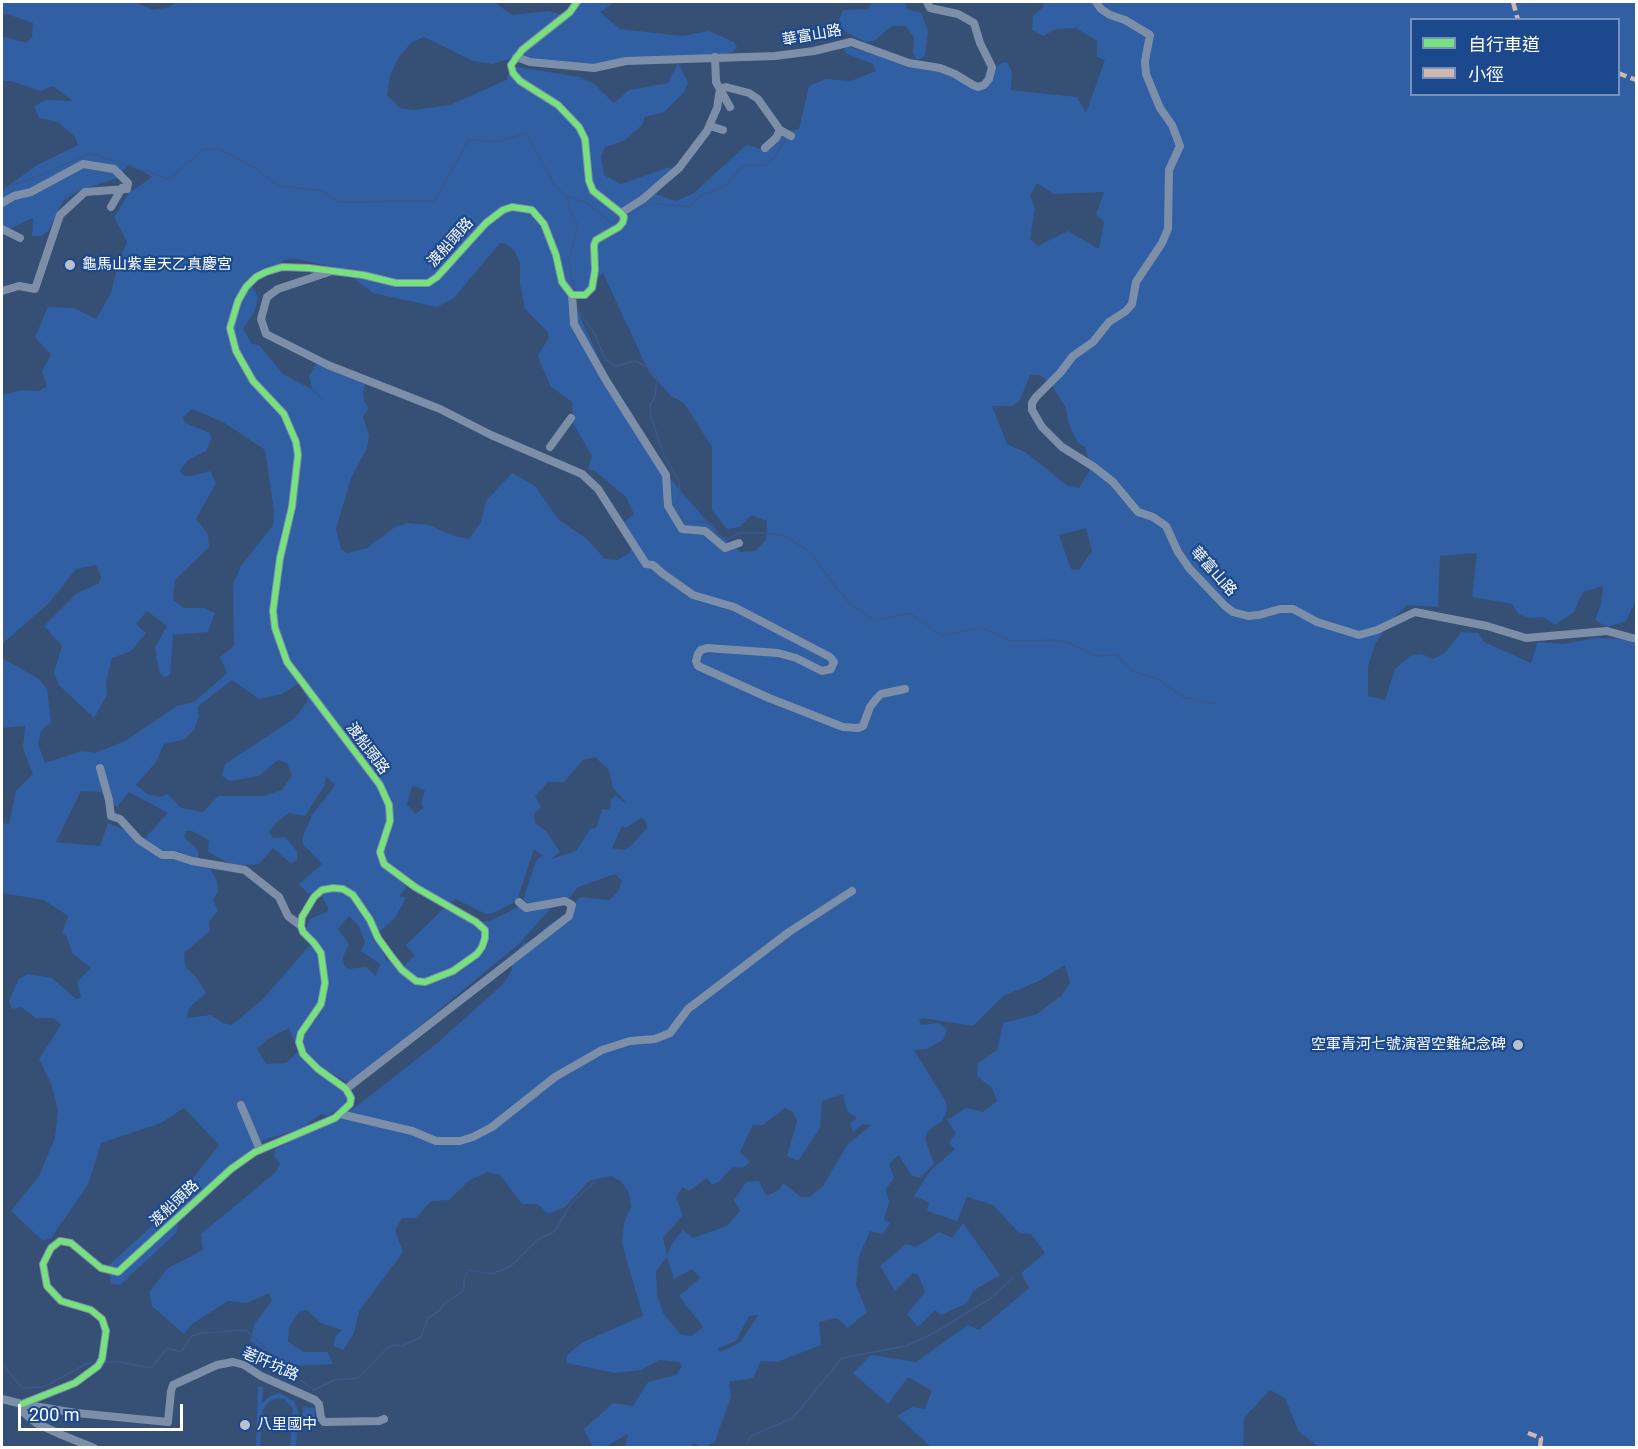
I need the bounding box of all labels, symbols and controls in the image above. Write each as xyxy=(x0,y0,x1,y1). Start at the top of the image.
legend xyxy=(1410,18,1620,96)
street label: 華富山路 xyxy=(781,22,843,50)
text: 自行車道 xyxy=(1468,34,1540,55)
text: 小徑 xyxy=(1468,64,1504,85)
street label: 渡船頭路 xyxy=(424,215,478,271)
place label: 龜馬山紫皇天乙真慶宮 xyxy=(82,256,232,274)
marker: 龜馬山紫皇天乙真慶宮 xyxy=(63,258,77,272)
street label: 華富山路 xyxy=(1186,544,1240,600)
street label: 渡船頭路 xyxy=(342,720,392,778)
place label: 空軍青河七號演習空難紀念碑 xyxy=(1311,1036,1506,1054)
marker: 空軍青河七號演習空難紀念碑 xyxy=(1511,1038,1525,1052)
street label: 渡船頭路 xyxy=(147,1177,203,1231)
street label: 荖阡坑路 xyxy=(239,1345,301,1385)
scale bar xyxy=(21,1392,186,1430)
text: 200 m xyxy=(29,1404,80,1425)
place label: 八里國中 xyxy=(257,1416,317,1434)
marker: 八里國中 xyxy=(238,1418,252,1432)

